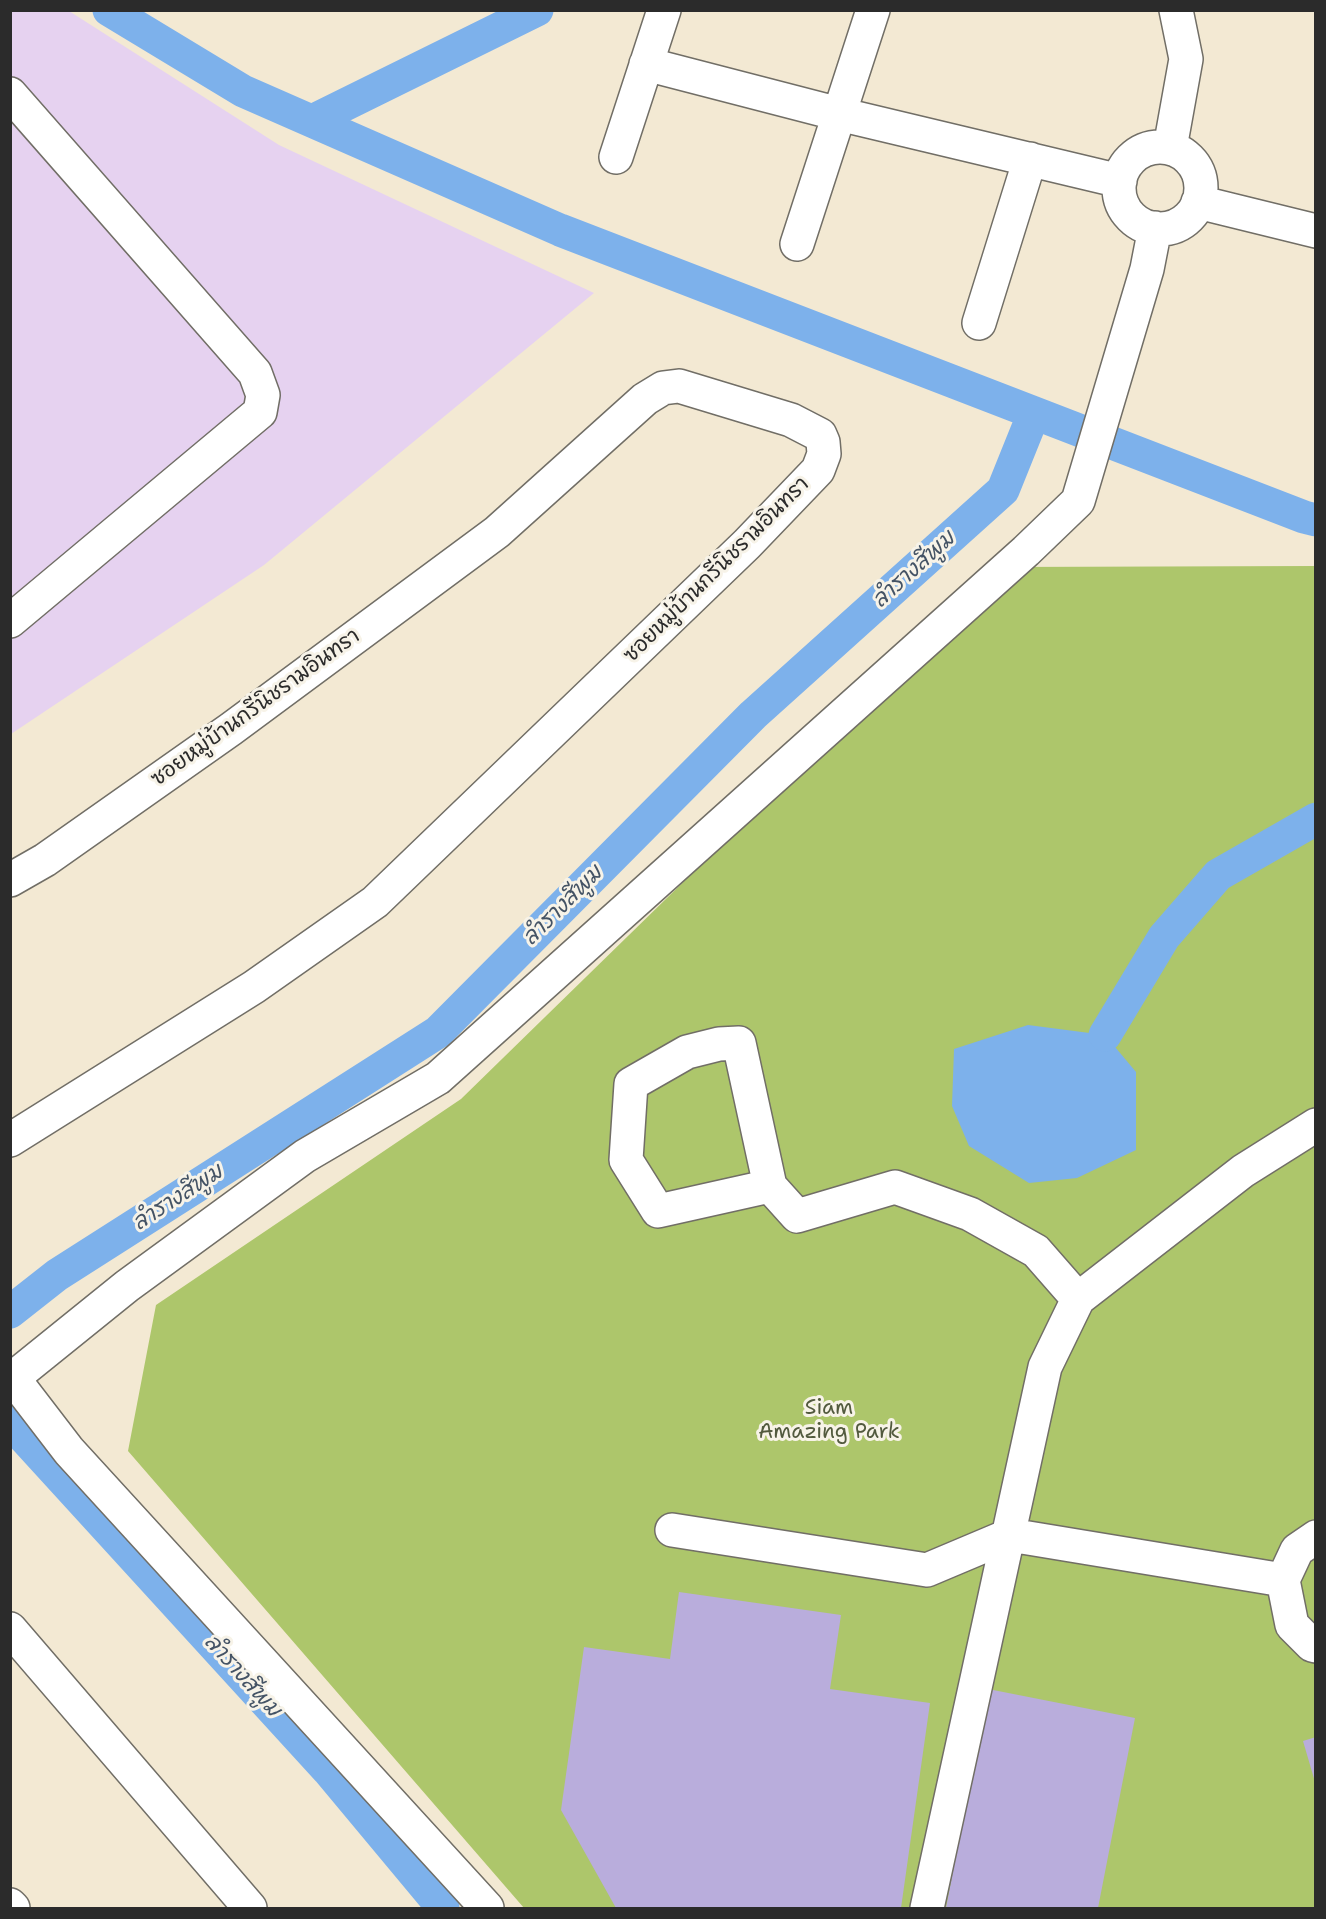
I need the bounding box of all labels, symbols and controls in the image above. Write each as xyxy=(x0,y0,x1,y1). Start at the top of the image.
street label: ซอยหมู่บ้านกรีนิชรามอินทรา xyxy=(619,472,815,668)
water label: ลำรางสีพูม xyxy=(867,526,961,614)
street label: ซอยหมู่บ้านกรีนิชรามอินทรา xyxy=(147,624,365,792)
water label: ลำรางสีพูม xyxy=(518,861,608,951)
water label: ลำรางสีพูม xyxy=(128,1159,228,1237)
park label: Siam Amazing Park xyxy=(758,1396,900,1446)
water label: ลำรางสีพูม xyxy=(198,1629,286,1723)

